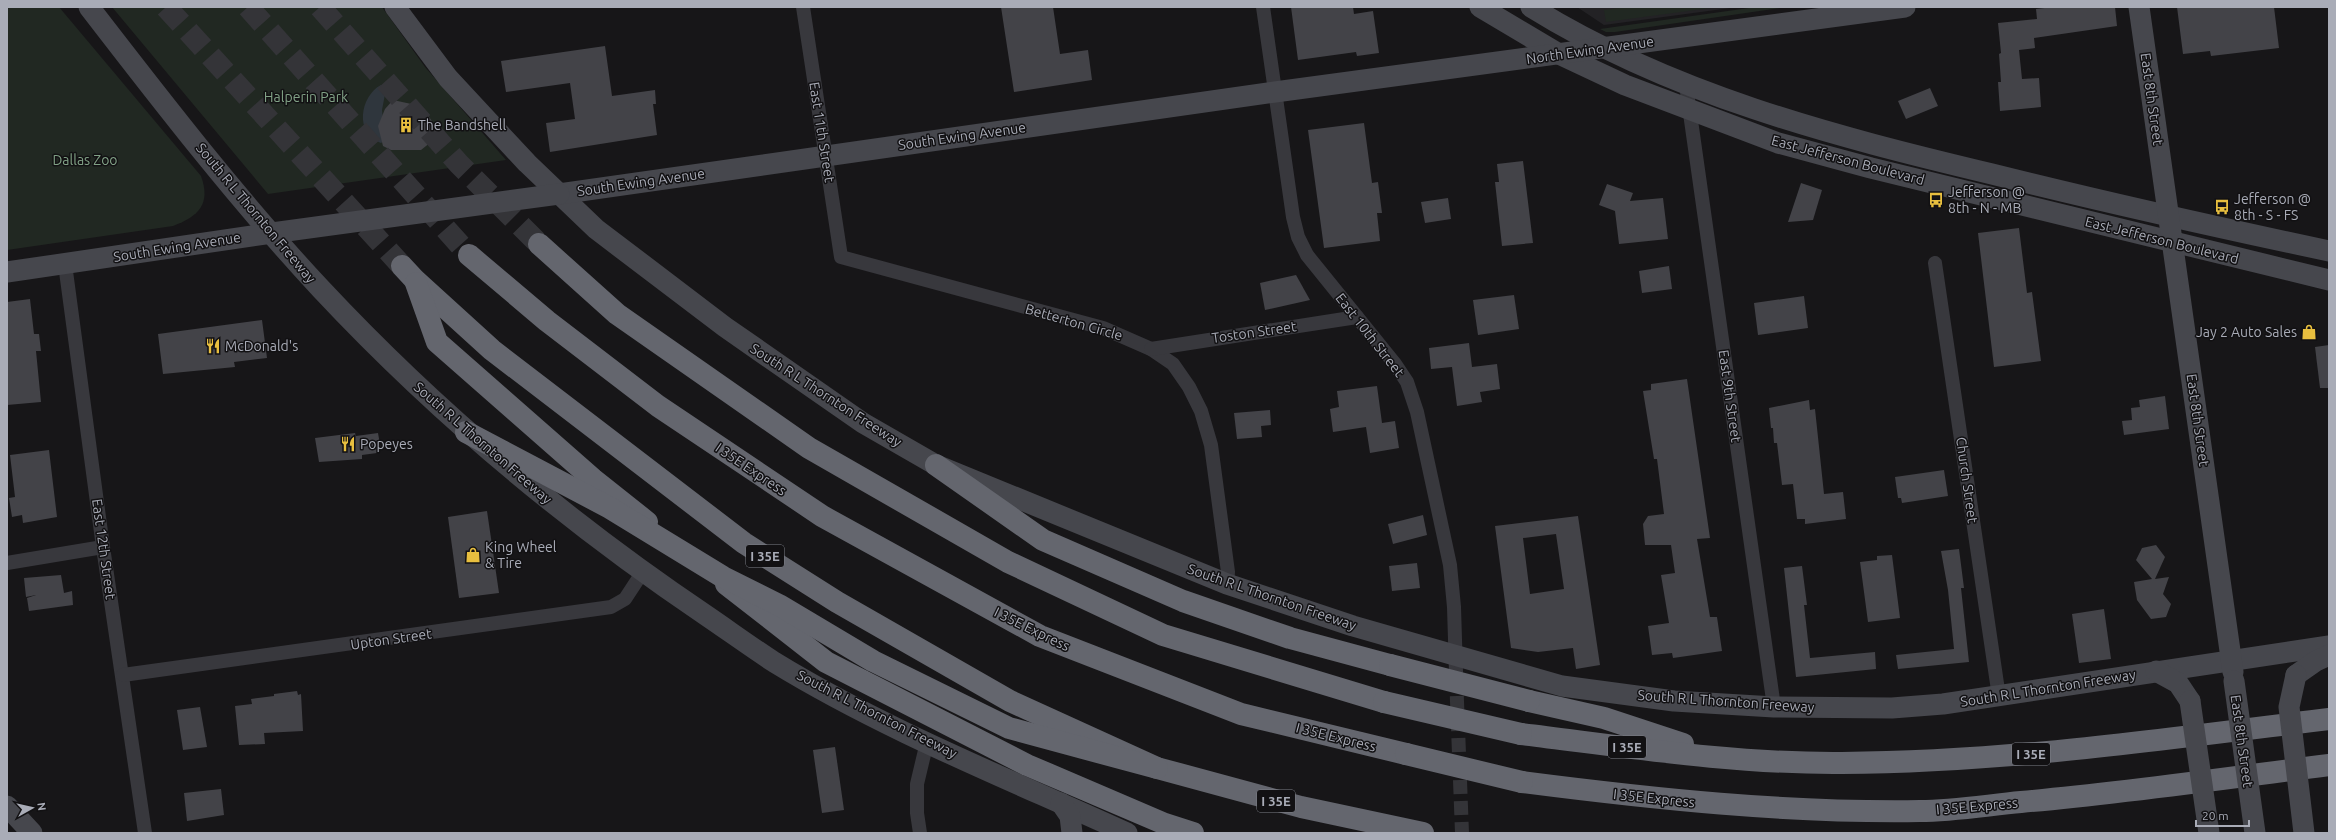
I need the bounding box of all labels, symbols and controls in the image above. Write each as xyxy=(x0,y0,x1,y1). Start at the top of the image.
street label: North Ewing Avenue xyxy=(1525,33,1655,67)
street label: East 8th Street xyxy=(2138,52,2166,147)
street label: East 11th Street xyxy=(806,81,838,184)
park label: Halperin Park xyxy=(264,89,348,105)
building icon: The Bandshell xyxy=(397,116,415,134)
place label: The Bandshell xyxy=(418,117,506,133)
street label: South Ewing Avenue xyxy=(897,119,1027,153)
street label: East Jefferson Boulevard xyxy=(1770,132,1926,188)
street label: South R L Thornton Freeway xyxy=(193,140,319,286)
park label: Dallas Zoo xyxy=(52,152,118,168)
street label: South Ewing Avenue xyxy=(576,165,706,199)
place label: Jefferson @ 8th - N - MB xyxy=(1948,184,2025,216)
bus stop icon: Jefferson @ 8th - N - MB xyxy=(1927,191,1945,209)
place label: Jefferson @ 8th - S - FS xyxy=(2234,191,2311,223)
bus stop icon: Jefferson @ 8th - S - FS xyxy=(2213,198,2231,216)
street label: East Jefferson Boulevard xyxy=(2084,213,2240,267)
street label: South Ewing Avenue xyxy=(112,229,242,265)
street label: East 10th Street xyxy=(1332,290,1408,380)
street label: Betterton Circle xyxy=(1023,300,1125,344)
street label: Toston Street xyxy=(1211,318,1298,346)
shop icon: Jay 2 Auto Sales xyxy=(2300,323,2318,341)
place label: Jay 2 Auto Sales xyxy=(2196,324,2297,340)
restaurant icon: McDonald's xyxy=(204,337,222,355)
place label: McDonald's xyxy=(225,338,298,354)
street label: South R L Thornton Freeway xyxy=(747,340,905,450)
street label: East 9th Street xyxy=(1716,349,1744,444)
street label: East 8th Street xyxy=(2184,373,2212,468)
street label: South R L Thornton Freeway xyxy=(411,379,555,507)
restaurant icon: Popeyes xyxy=(339,435,357,453)
place label: Popeyes xyxy=(360,436,413,452)
street label: Church Street xyxy=(1953,436,1981,525)
street label: I 35E Express xyxy=(713,439,789,499)
street label: East 12th Street xyxy=(89,498,119,601)
place label: King Wheel & Tire xyxy=(485,539,557,571)
road number: I 35E xyxy=(746,545,784,567)
shop icon: King Wheel & Tire xyxy=(464,546,482,564)
street label: South R L Thornton Freeway xyxy=(1186,561,1359,634)
street label: I 35E Express xyxy=(992,604,1072,654)
street label: Upton Street xyxy=(349,625,433,653)
street label: South R L Thornton Freeway xyxy=(1959,666,2137,710)
street label: South R L Thornton Freeway xyxy=(794,667,960,761)
street label: South R L Thornton Freeway xyxy=(1637,687,1815,715)
street label: East 8th Street xyxy=(2228,694,2256,789)
street label: I 35E Express xyxy=(1294,719,1378,755)
road number: I 35E xyxy=(1608,736,1646,758)
road number: I 35E xyxy=(2012,743,2050,765)
street label: I 35E Express xyxy=(1612,786,1696,810)
north arrow xyxy=(12,788,52,828)
road number: I 35E xyxy=(1257,790,1295,812)
street label: I 35E Express xyxy=(1935,794,2019,818)
text: N xyxy=(35,802,48,812)
scale bar xyxy=(2196,802,2249,828)
text: 20 m xyxy=(2202,809,2229,822)

